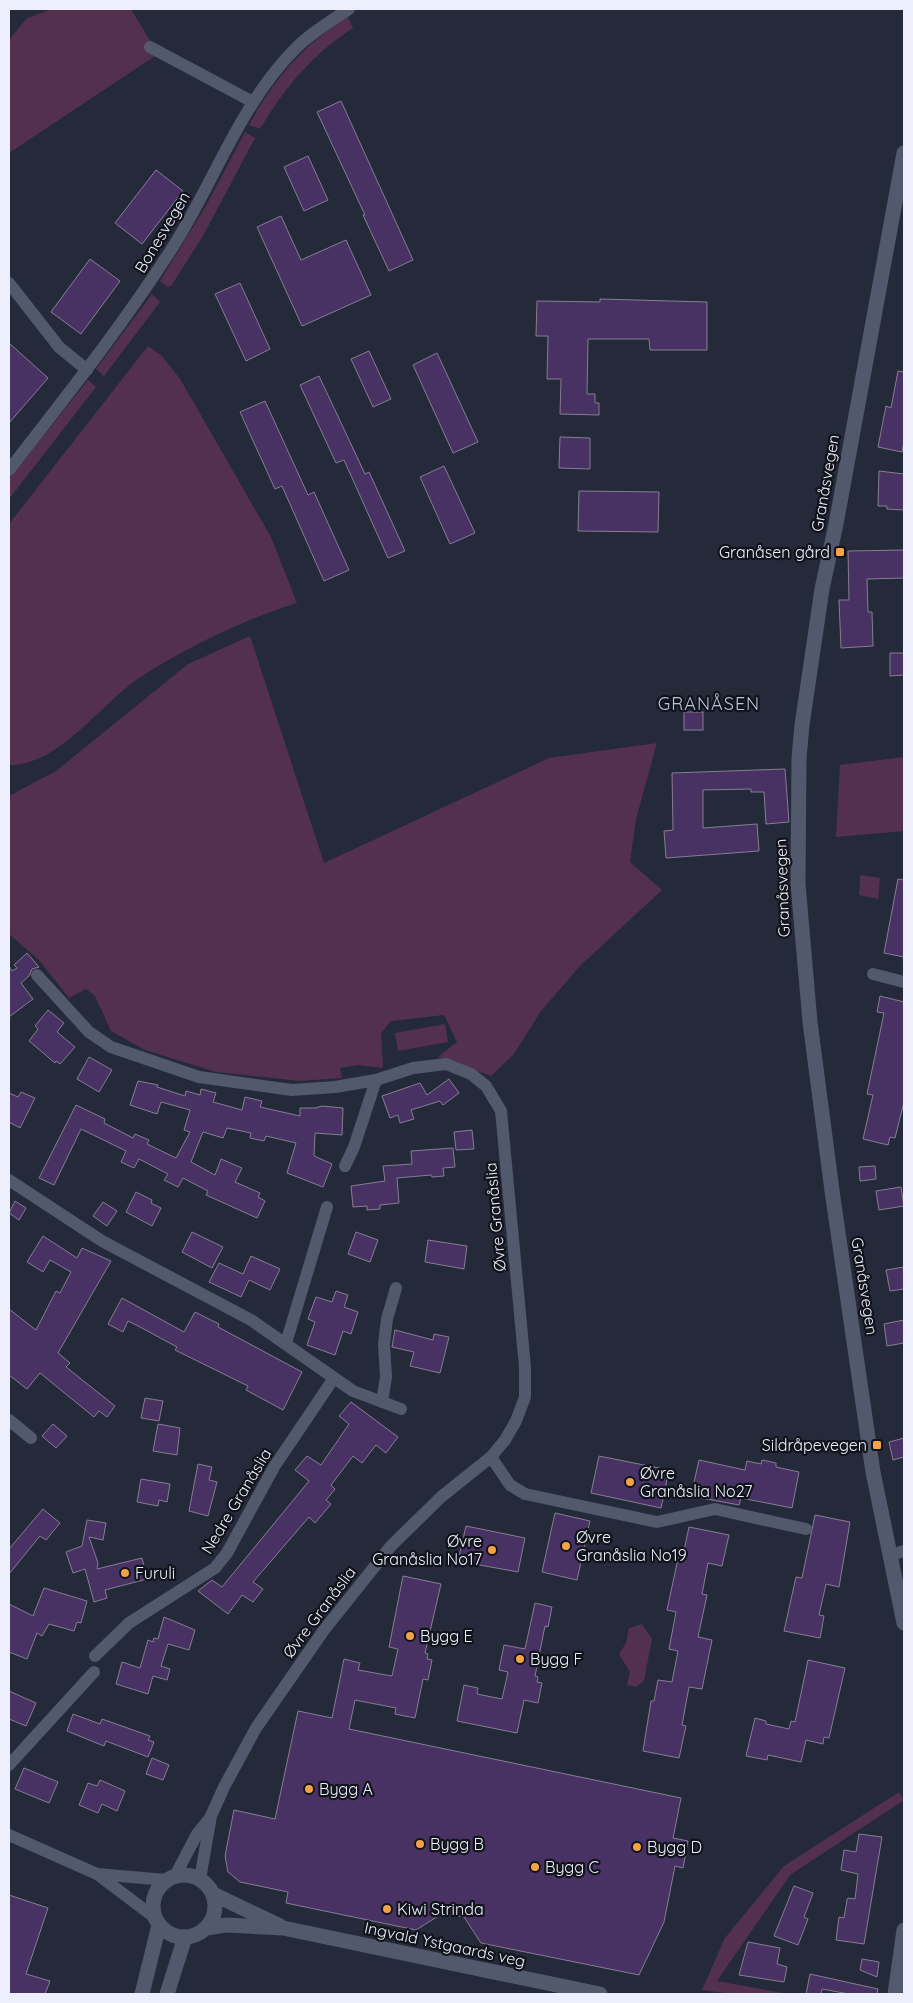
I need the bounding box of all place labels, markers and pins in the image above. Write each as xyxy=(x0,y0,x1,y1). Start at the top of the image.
place label: Granåsen gård xyxy=(719,542,830,562)
marker: Granåsen gård xyxy=(834,546,846,558)
place label: Sildråpevegen xyxy=(762,1435,867,1455)
marker: Sildråpevegen xyxy=(871,1439,883,1451)
place label: Øvre Granåslia No27 xyxy=(640,1463,752,1501)
marker: Øvre Granåslia No27 xyxy=(624,1476,636,1488)
place label: Øvre Granåslia No19 xyxy=(576,1527,687,1565)
place label: Øvre Granåslia No17 xyxy=(372,1531,482,1569)
marker: Øvre Granåslia No19 xyxy=(560,1540,572,1552)
marker: Øvre Granåslia No17 xyxy=(486,1544,498,1556)
place label: Furuli xyxy=(135,1563,175,1583)
marker: Furuli xyxy=(119,1567,131,1579)
place label: Bygg E xyxy=(420,1626,473,1646)
marker: Bygg E xyxy=(404,1630,416,1642)
place label: Bygg F xyxy=(530,1649,583,1669)
marker: Bygg F xyxy=(514,1653,526,1665)
place label: Bygg A xyxy=(319,1779,373,1799)
marker: Bygg A xyxy=(303,1783,315,1795)
place label: Bygg B xyxy=(430,1834,484,1854)
place label: Bygg D xyxy=(647,1837,702,1857)
marker: Bygg B xyxy=(414,1838,426,1850)
marker: Bygg D xyxy=(631,1841,643,1853)
place label: Bygg C xyxy=(545,1857,599,1877)
marker: Bygg C xyxy=(529,1861,541,1873)
place label: Kiwi Strinda xyxy=(397,1899,484,1919)
marker: Kiwi Strinda xyxy=(381,1903,393,1915)

